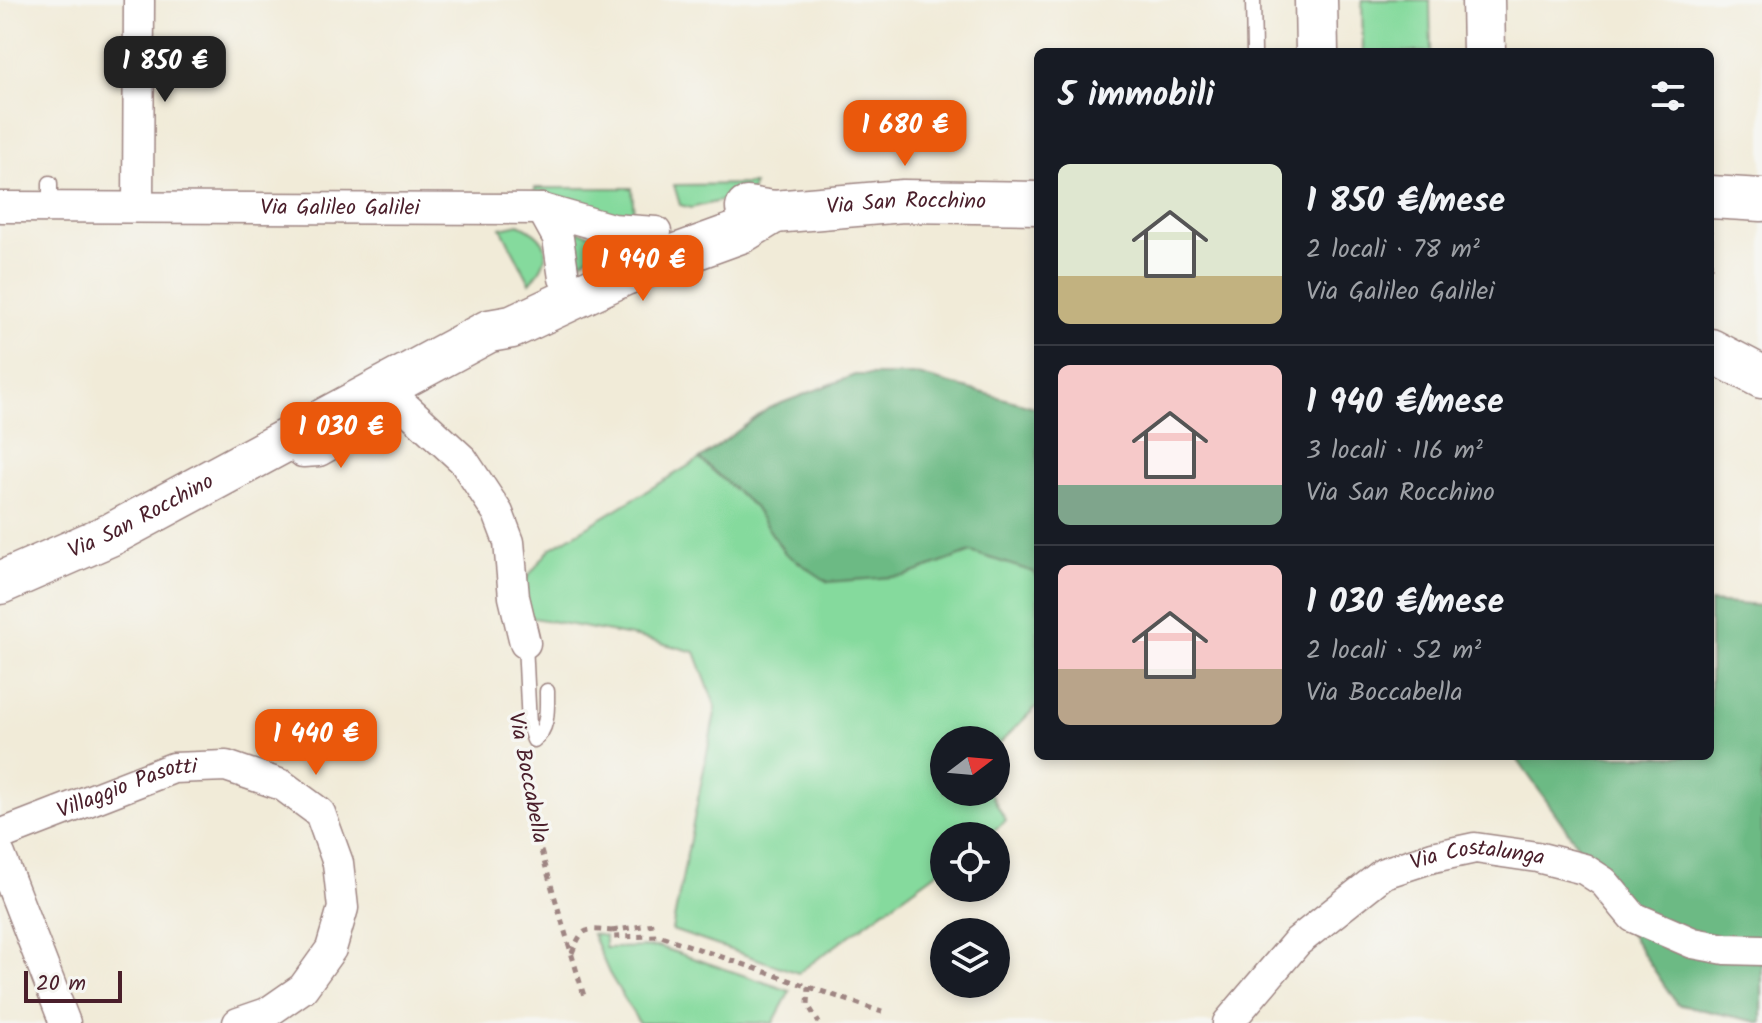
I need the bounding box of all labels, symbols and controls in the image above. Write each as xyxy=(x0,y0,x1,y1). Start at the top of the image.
pin: 1 850 € xyxy=(91,36,239,104)
text: 1 850 € xyxy=(122,41,208,83)
text: 5 immobili xyxy=(1058,69,1214,123)
icon: filters xyxy=(1646,74,1690,118)
pin: 1 680 € xyxy=(831,100,979,168)
text: 1 680 € xyxy=(861,105,949,147)
text: 1 850 €/mese xyxy=(1306,175,1505,229)
street label: Via San Rocchino xyxy=(825,183,986,225)
street label: Via Galileo Galilei xyxy=(260,190,421,226)
icon: home xyxy=(1122,196,1218,292)
text: 2 locali · 78 m² xyxy=(1306,229,1480,271)
pin: 1 940 € xyxy=(569,235,717,303)
text: 1 940 € xyxy=(600,240,686,282)
text: Via Galileo Galilei xyxy=(1306,271,1494,313)
text: 1 940 €/mese xyxy=(1306,376,1504,430)
icon: home xyxy=(1122,397,1218,493)
pin: 1 030 € xyxy=(267,402,415,470)
text: 1 030 € xyxy=(298,407,384,449)
text: 3 locali · 116 m² xyxy=(1306,430,1483,472)
street label: Via San Rocchino xyxy=(63,465,220,569)
text: Via San Rocchino xyxy=(1306,472,1495,514)
text: 1 030 €/mese xyxy=(1306,576,1504,630)
icon: home xyxy=(1122,597,1218,693)
text: 2 locali · 52 m² xyxy=(1306,630,1481,672)
text: Via Boccabella xyxy=(1306,672,1463,714)
pin: 1 440 € xyxy=(242,709,390,777)
street label: Via Boccabella xyxy=(497,710,557,846)
text: 1 440 € xyxy=(273,714,359,756)
north arrow xyxy=(930,726,1010,806)
map controls xyxy=(930,726,1010,998)
street label: Villaggio Pasotti xyxy=(52,750,198,829)
button: locate xyxy=(930,822,1010,902)
street label: Via Costalunga xyxy=(1406,830,1549,881)
button: layers xyxy=(930,918,1010,998)
scale bar xyxy=(24,967,122,1003)
text: 20 m xyxy=(36,967,86,1002)

